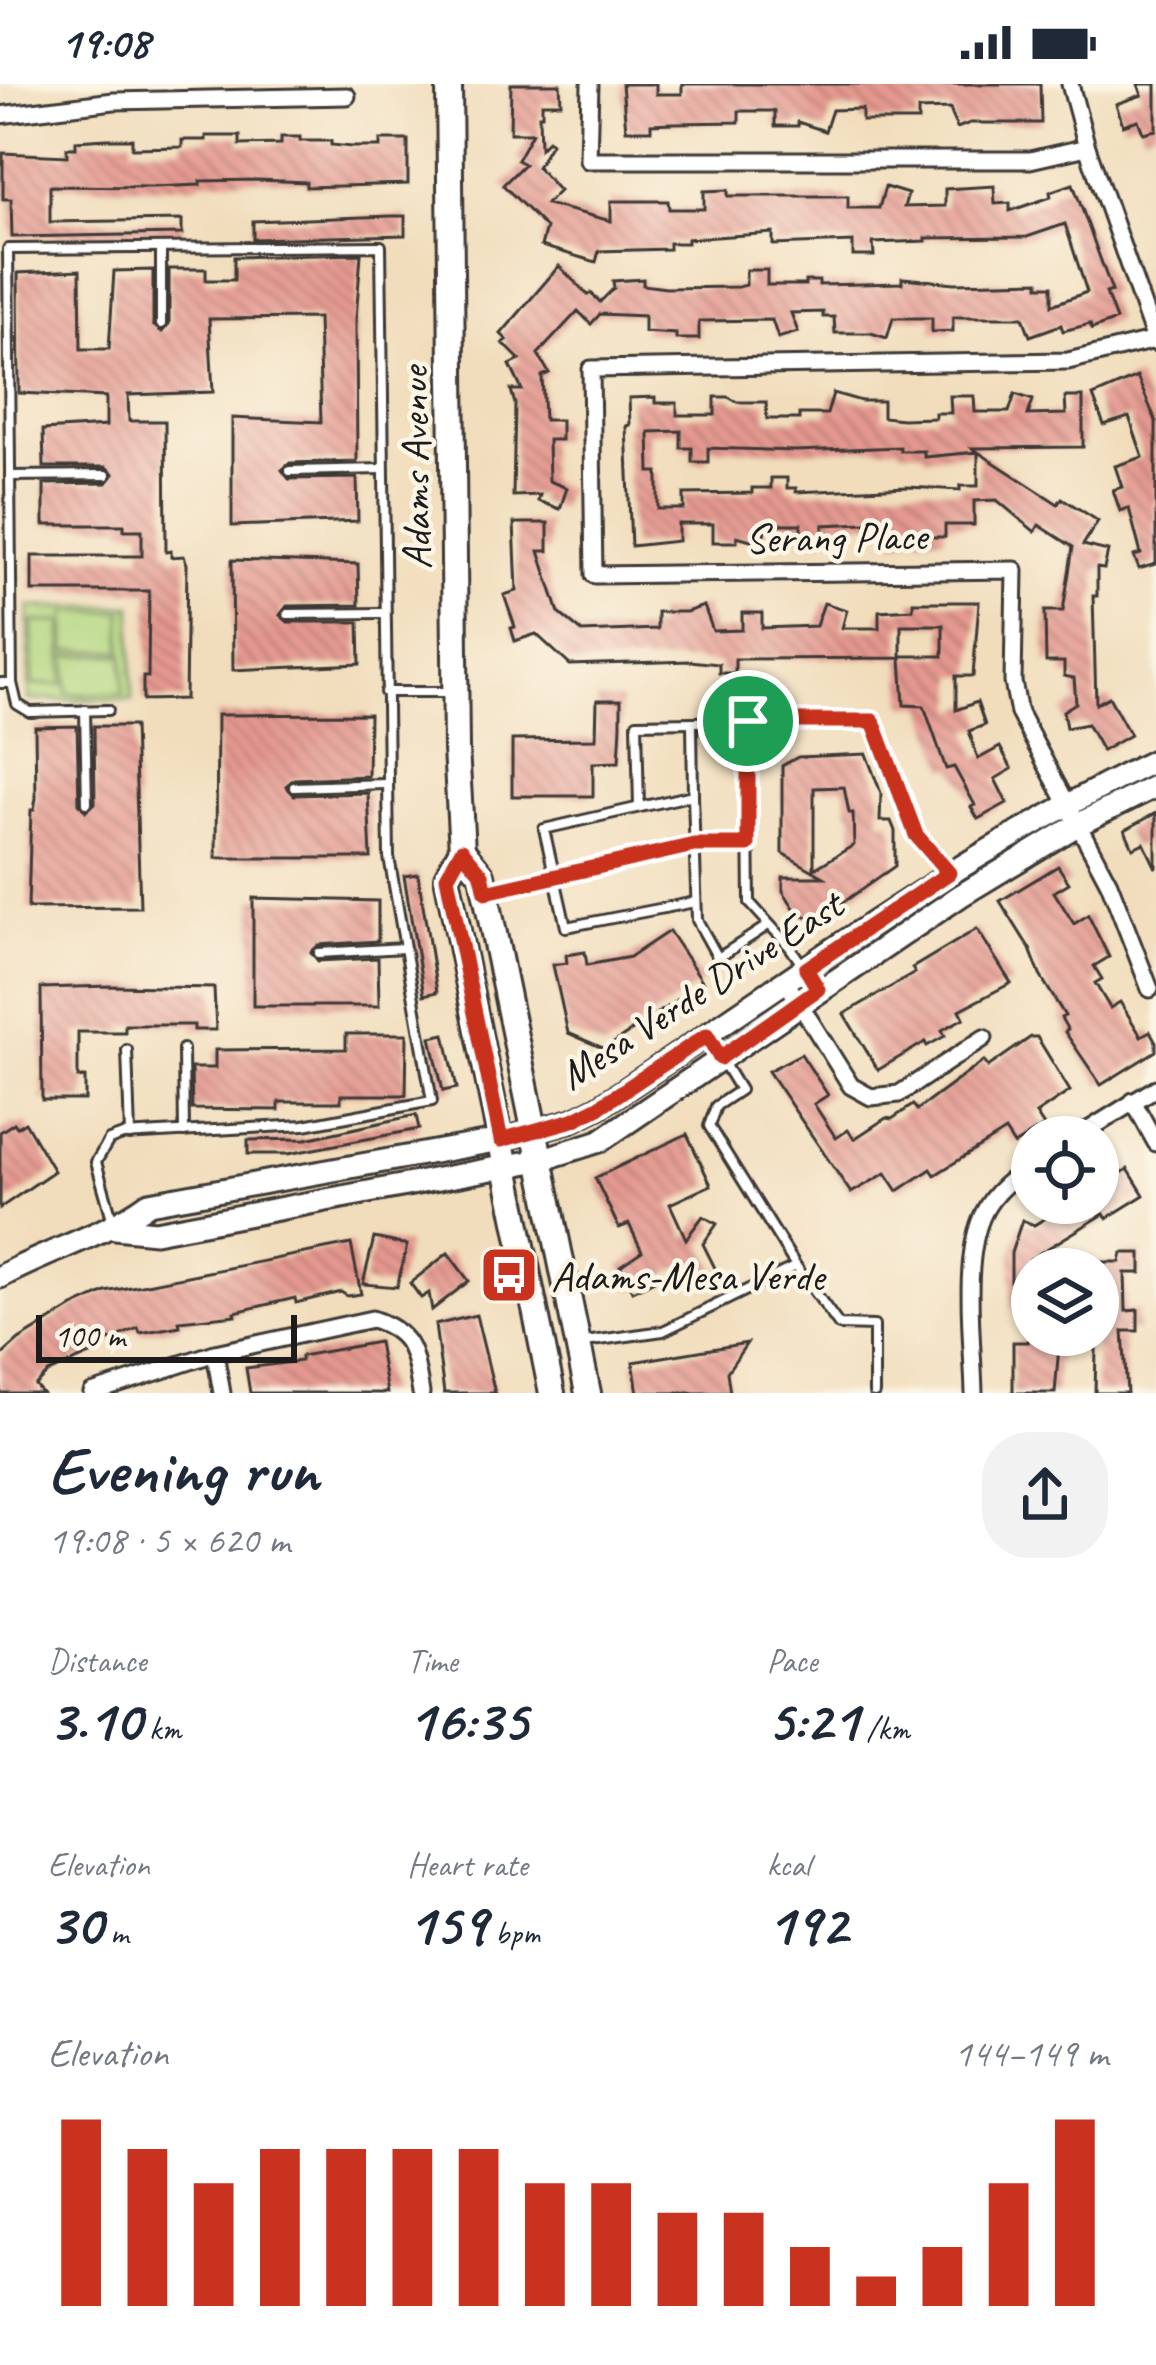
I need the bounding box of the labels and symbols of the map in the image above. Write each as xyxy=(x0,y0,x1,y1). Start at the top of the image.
street label: Adams Avenue xyxy=(387,363,444,570)
street label: Serang Place xyxy=(745,509,931,566)
pin xyxy=(697,670,799,772)
street label: Mesa Verde Drive East xyxy=(549,877,856,1102)
bus stop icon: Adams-Mesa Verde xyxy=(478,1244,540,1306)
place label: Adams-Mesa Verde xyxy=(551,1250,827,1303)
scale bar xyxy=(36,1309,297,1362)

